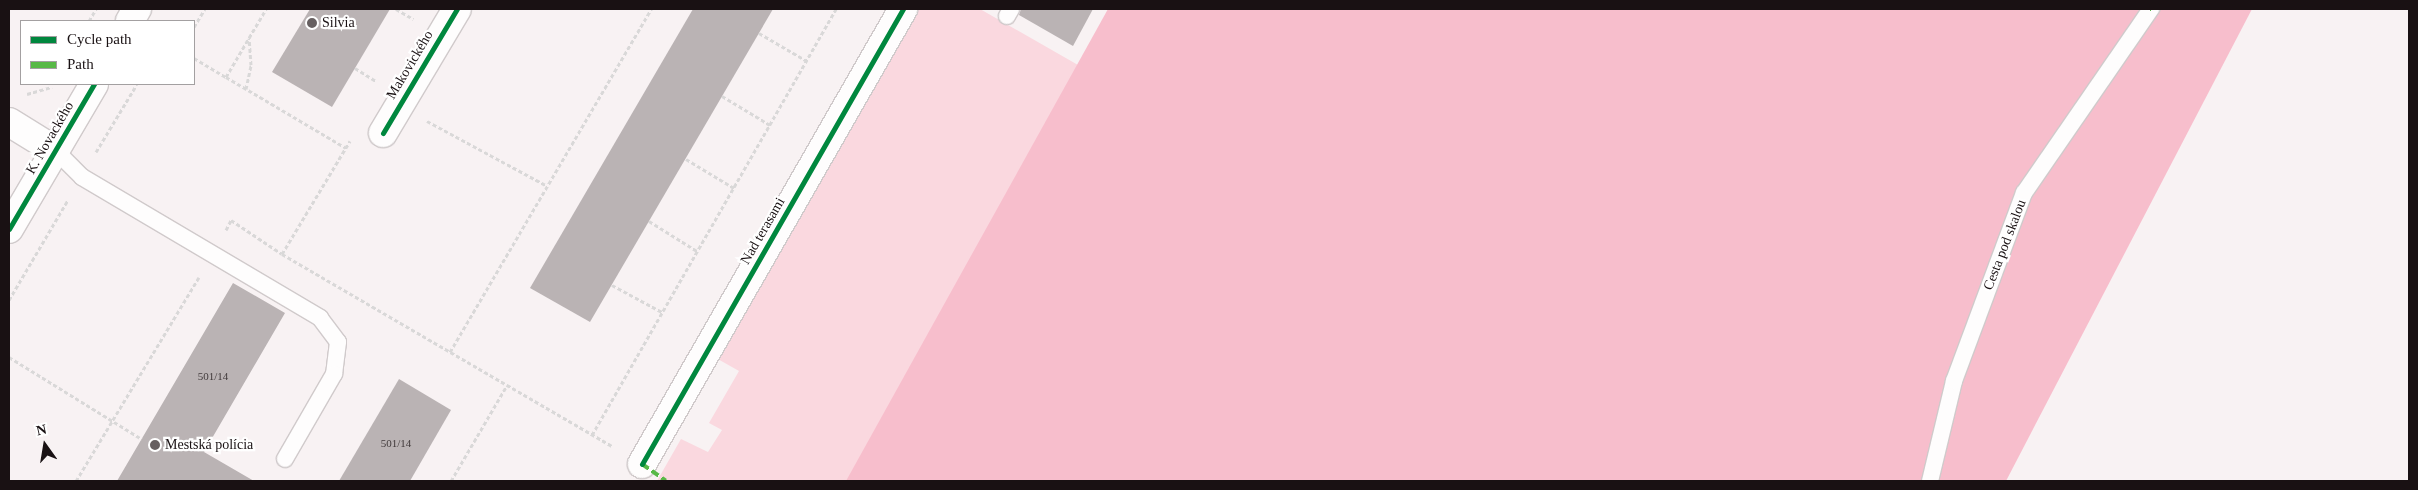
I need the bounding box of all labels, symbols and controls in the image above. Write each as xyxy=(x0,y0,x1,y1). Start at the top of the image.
place label: Silvia xyxy=(322,15,355,31)
marker: Silvia xyxy=(306,17,318,29)
legend xyxy=(20,20,195,85)
street label: Makovického xyxy=(383,28,437,102)
text: Cycle path xyxy=(67,31,132,47)
text: Path xyxy=(67,56,94,72)
street label: K. Novackého xyxy=(23,99,77,177)
street label: Nad terasami xyxy=(737,195,789,267)
street label: Cesta pod skalou xyxy=(1980,197,2030,293)
house number: 501/14 xyxy=(198,369,228,383)
north arrow xyxy=(20,420,70,470)
text: N xyxy=(35,421,48,438)
house number: 501/14 xyxy=(381,436,411,450)
place label: Mestská polícia xyxy=(165,437,253,453)
marker: Mestská polícia xyxy=(149,439,161,451)

